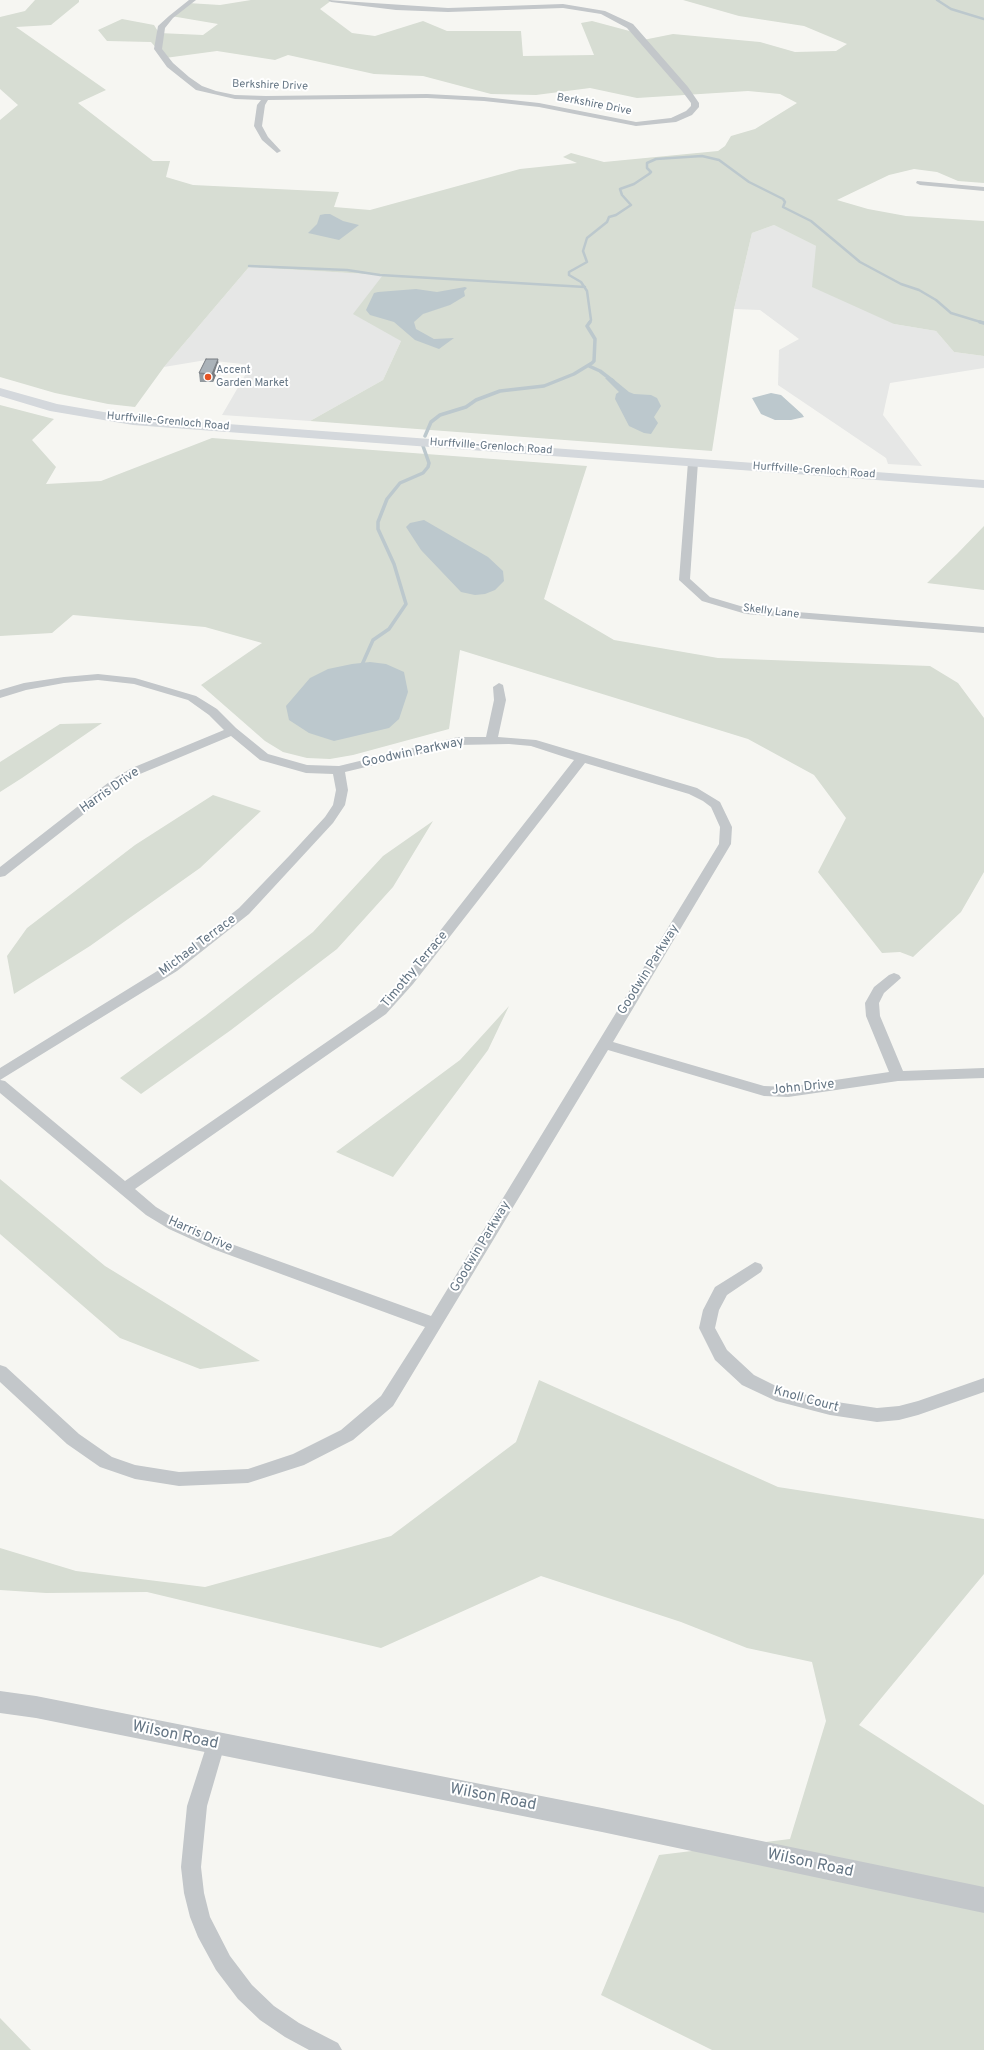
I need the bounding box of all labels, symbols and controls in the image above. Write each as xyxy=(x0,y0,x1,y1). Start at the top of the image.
street label: Berkshire Drive xyxy=(232,78,308,94)
street label: Berkshire Drive xyxy=(555,91,633,119)
place label: Accent Garden Market xyxy=(216,364,289,390)
marker: Accent Garden Market xyxy=(203,372,213,382)
street label: Hurffville-Grenloch Road xyxy=(106,410,230,434)
street label: Hurffville-Grenloch Road xyxy=(429,436,553,458)
street label: Hurffville-Grenloch Road xyxy=(752,460,876,482)
street label: Skelly Lane xyxy=(742,602,800,622)
street label: Goodwin Parkway xyxy=(361,735,465,771)
street label: Harris Drive xyxy=(77,765,143,817)
street label: Michael Terrace xyxy=(157,912,239,980)
street label: Goodwin Parkway xyxy=(615,922,683,1018)
street label: Timothy Terrace xyxy=(378,929,452,1011)
street label: John Drive xyxy=(771,1077,835,1099)
street label: Goodwin Parkway xyxy=(448,1199,514,1295)
street label: Harris Drive xyxy=(165,1214,235,1256)
street label: Knoll Court xyxy=(772,1384,840,1416)
street label: Wilson Road xyxy=(130,1717,220,1755)
street label: Wilson Road xyxy=(448,1780,538,1816)
street label: Wilson Road xyxy=(765,1845,855,1883)

